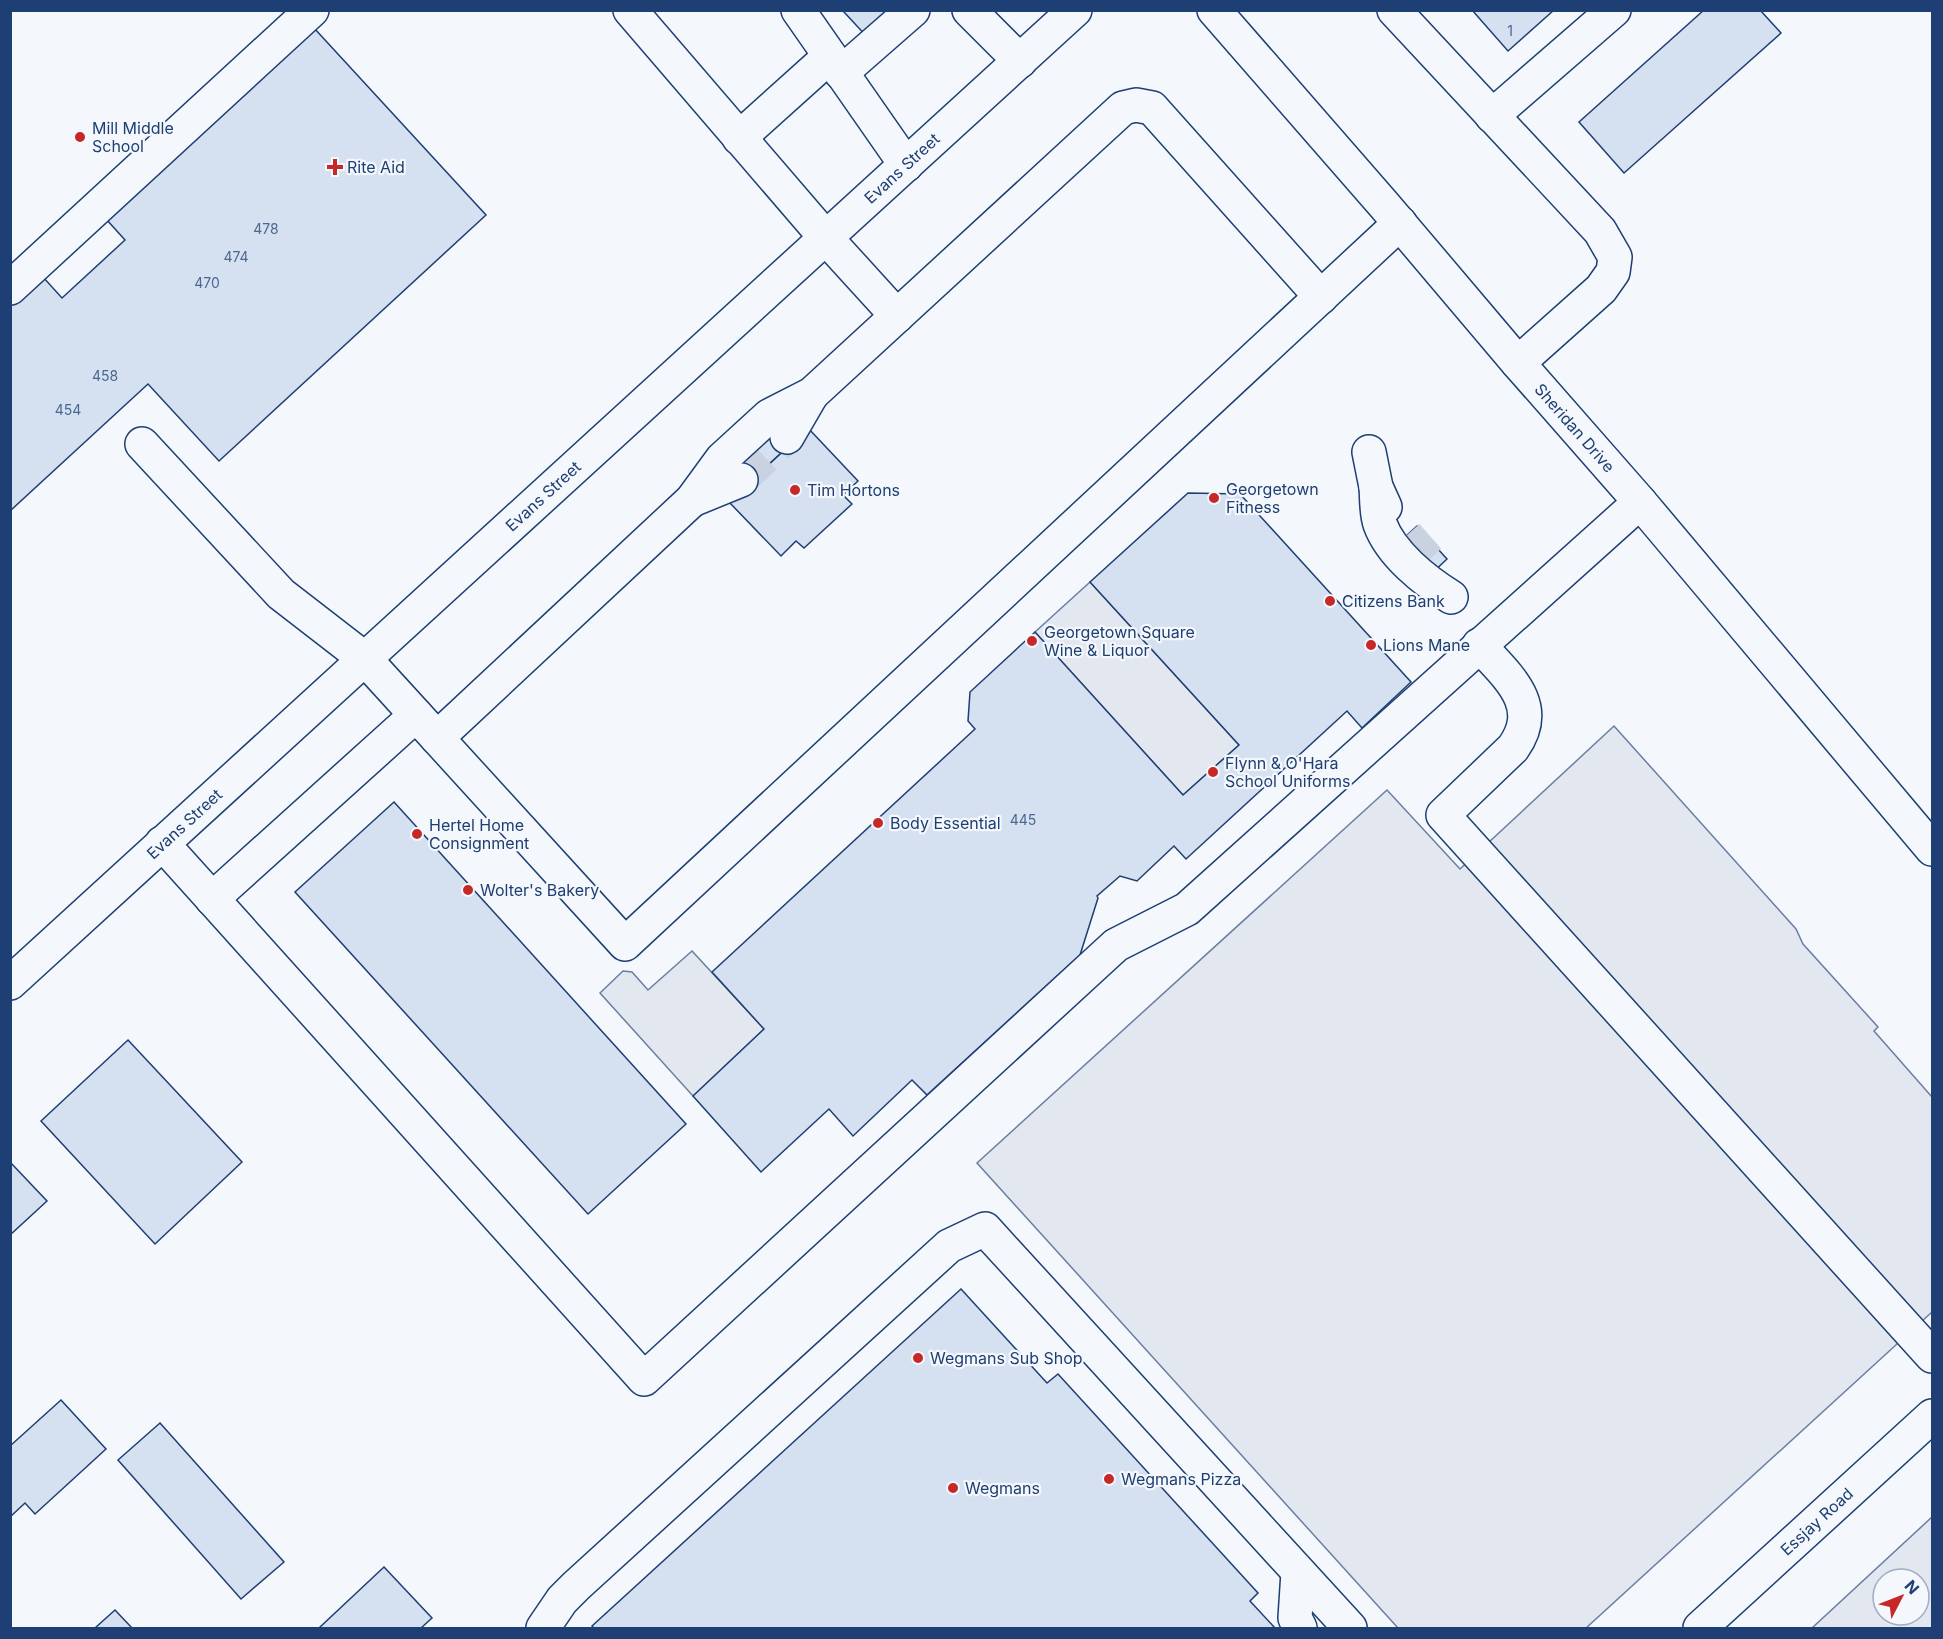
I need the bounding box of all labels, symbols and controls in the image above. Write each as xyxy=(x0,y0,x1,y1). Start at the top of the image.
house number: 1 xyxy=(1507,22,1513,39)
place label: Mill Middle School xyxy=(92,118,174,156)
street label: Evans Street xyxy=(860,129,944,208)
marker: Mill Middle School xyxy=(73,130,87,144)
place label: Rite Aid xyxy=(347,157,405,177)
marker: Rite Aid xyxy=(328,160,342,174)
house number: 478 xyxy=(253,220,279,237)
house number: 474 xyxy=(223,248,249,265)
house number: 470 xyxy=(194,274,220,291)
house number: 458 xyxy=(92,367,118,384)
street label: Sheridan Drive xyxy=(1530,379,1619,476)
house number: 454 xyxy=(55,401,81,418)
street label: Evans Street xyxy=(501,457,585,535)
place label: Georgetown Fitness xyxy=(1226,479,1319,517)
place label: Tim Hortons xyxy=(807,480,900,500)
marker: Tim Hortons xyxy=(788,483,802,497)
marker: Georgetown Fitness xyxy=(1207,491,1221,505)
place label: Citizens Bank xyxy=(1342,591,1445,611)
marker: Citizens Bank xyxy=(1323,594,1337,608)
place label: Georgetown Square Wine & Liquor xyxy=(1044,622,1195,660)
marker: Georgetown Square Wine & Liquor xyxy=(1025,634,1039,648)
place label: Lions Mane xyxy=(1383,635,1470,655)
marker: Lions Mane xyxy=(1364,638,1378,652)
place label: Flynn & O'Hara School Uniforms xyxy=(1225,753,1350,791)
marker: Flynn & O'Hara School Uniforms xyxy=(1206,765,1220,779)
street label: Evans Street xyxy=(142,784,226,863)
house number: 445 xyxy=(1010,811,1036,828)
place label: Body Essential xyxy=(890,813,1001,833)
place label: Hertel Home Consignment xyxy=(429,815,529,853)
marker: Body Essential xyxy=(871,816,885,830)
marker: Hertel Home Consignment xyxy=(410,827,424,841)
place label: Wolter's Bakery xyxy=(480,880,599,900)
marker: Wolter's Bakery xyxy=(461,883,475,897)
place label: Wegmans Sub Shop xyxy=(930,1348,1083,1368)
marker: Wegmans Sub Shop xyxy=(911,1351,925,1365)
place label: Wegmans Pizza xyxy=(1121,1469,1241,1489)
marker: Wegmans Pizza xyxy=(1102,1472,1116,1486)
place label: Wegmans xyxy=(965,1478,1040,1498)
marker: Wegmans xyxy=(946,1481,960,1495)
street label: Essjay Road xyxy=(1776,1483,1857,1560)
north arrow xyxy=(1871,1567,1931,1627)
text: N xyxy=(1901,1576,1924,1598)

